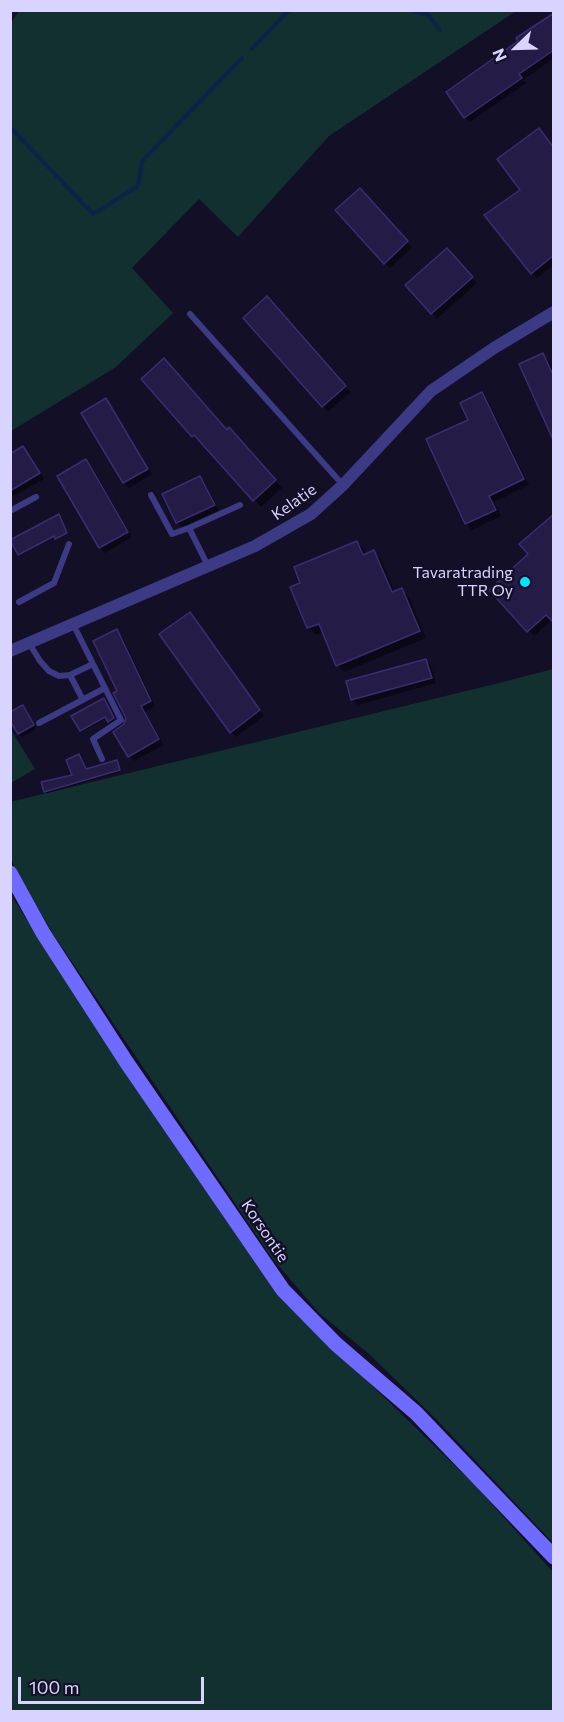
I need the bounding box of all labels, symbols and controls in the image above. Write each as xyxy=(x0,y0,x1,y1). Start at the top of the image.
north arrow xyxy=(486,18,546,78)
text: N xyxy=(488,46,510,64)
street label: Kelatie xyxy=(268,480,320,524)
place label: Tavaratrading TTR Oy xyxy=(413,563,513,601)
marker: Tavaratrading TTR Oy xyxy=(518,575,532,589)
street label: Korsontie xyxy=(237,1196,293,1266)
scale bar xyxy=(21,1665,207,1703)
text: 100 m xyxy=(29,1676,79,1698)

